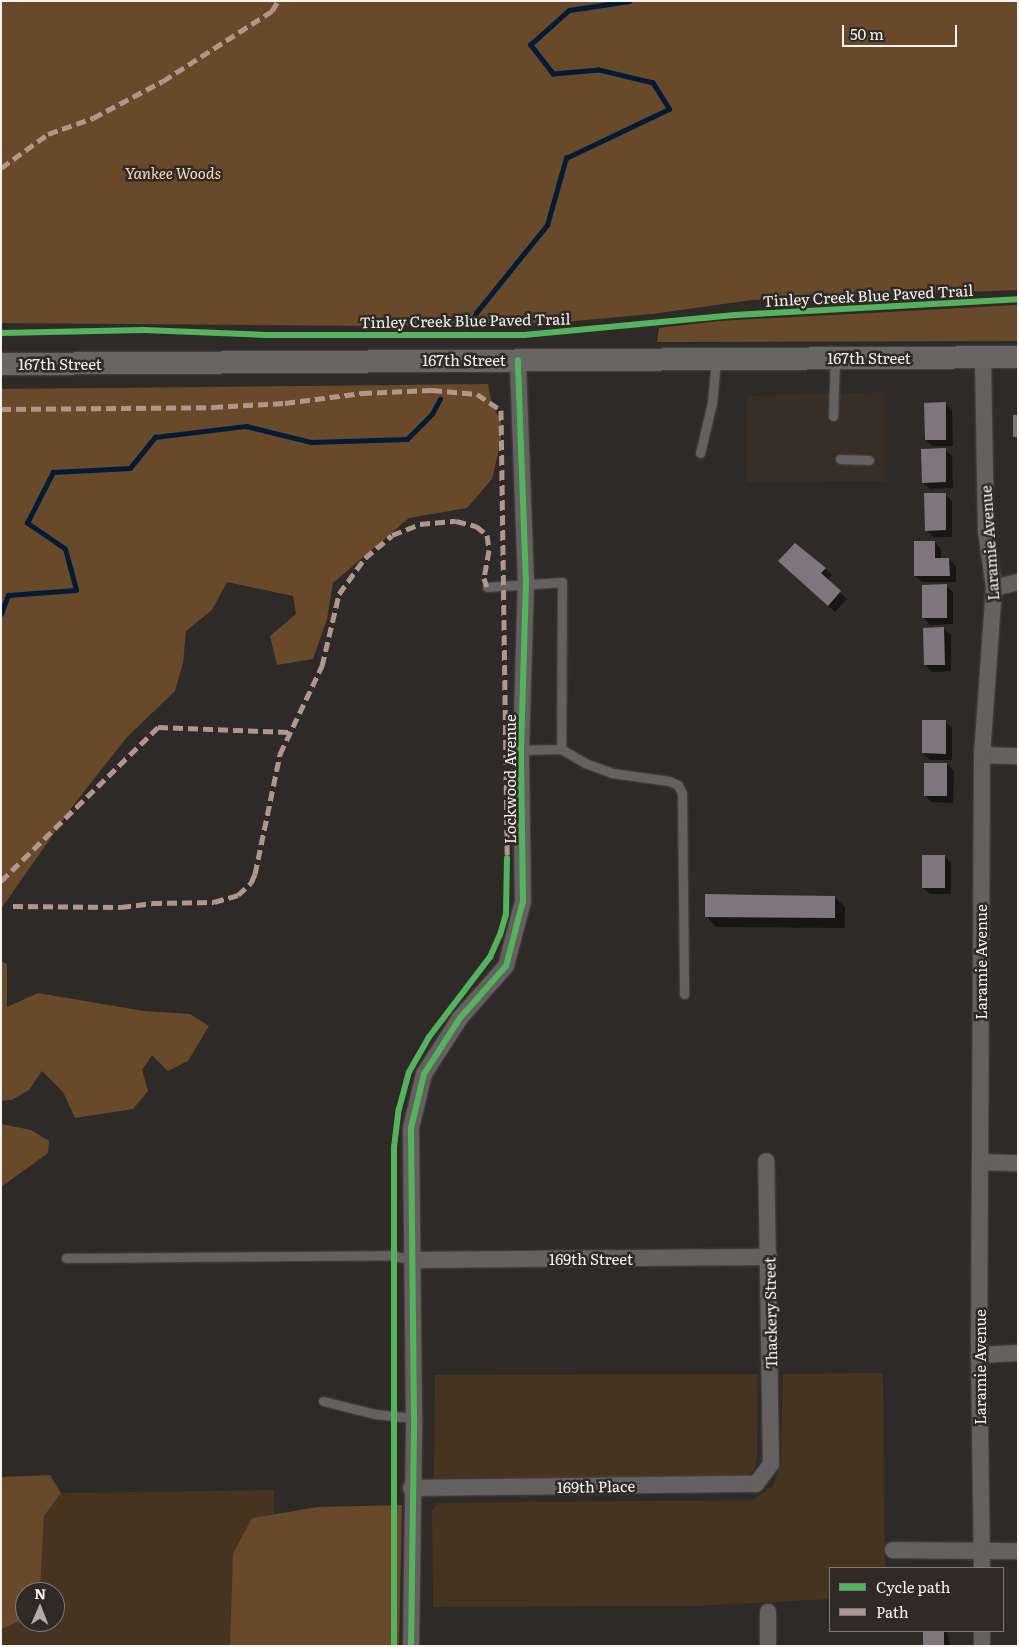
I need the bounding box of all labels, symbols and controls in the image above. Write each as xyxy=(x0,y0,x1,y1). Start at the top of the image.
scale bar xyxy=(844,15,959,47)
text: 50 m xyxy=(850,22,884,45)
park label: Yankee Woods xyxy=(125,164,221,182)
street label: Tinley Creek Blue Paved Trail xyxy=(762,280,974,310)
street label: Tinley Creek Blue Paved Trail xyxy=(360,309,570,331)
street label: 167th Street xyxy=(827,349,911,367)
street label: 167th Street xyxy=(422,351,506,369)
street label: 167th Street xyxy=(18,355,102,373)
street label: Laramie Avenue xyxy=(976,485,1002,601)
street label: Lockwood Avenue xyxy=(501,714,519,844)
street label: Laramie Avenue xyxy=(972,904,990,1020)
street label: 169th Street xyxy=(549,1250,633,1268)
street label: Thackery Street xyxy=(760,1257,780,1369)
street label: Laramie Avenue xyxy=(971,1309,989,1425)
street label: 169th Place xyxy=(557,1476,635,1496)
legend xyxy=(829,1567,1004,1632)
text: Cycle path xyxy=(876,1575,950,1598)
north arrow xyxy=(15,1582,65,1632)
text: N xyxy=(34,1583,46,1603)
text: Path xyxy=(876,1600,909,1623)

